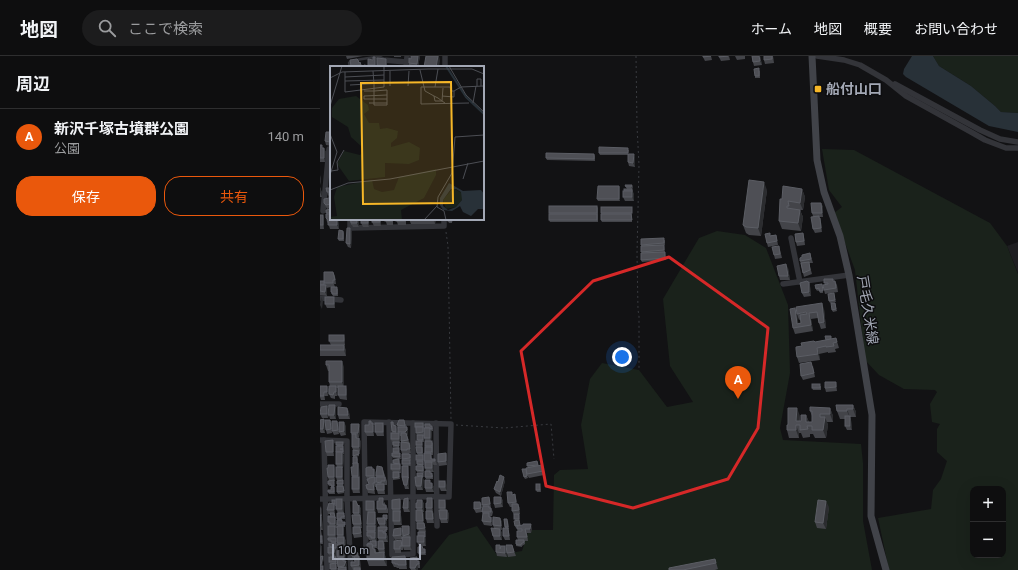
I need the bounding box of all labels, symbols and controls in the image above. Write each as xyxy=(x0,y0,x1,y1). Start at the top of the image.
search box xyxy=(82,10,362,46)
icon: search xyxy=(96,17,118,39)
text: 地図 xyxy=(20,18,58,41)
text: ここで検索 xyxy=(128,20,203,38)
text: ホーム xyxy=(750,21,792,37)
text: 地図 xyxy=(814,21,842,37)
text: 概要 xyxy=(864,21,892,37)
text: お問い合わせ xyxy=(914,21,998,37)
inset map xyxy=(330,66,484,220)
text: 周辺 xyxy=(16,74,50,94)
place label: 船付山口 xyxy=(826,81,882,97)
marker: 船付山口 xyxy=(813,84,823,94)
text: 新沢千塚古墳群公園 xyxy=(54,120,189,138)
text: A xyxy=(25,129,33,144)
text: 140 m xyxy=(267,129,304,144)
text: 公園 xyxy=(54,141,80,156)
button: 保存 xyxy=(16,176,156,216)
button: 共有 xyxy=(164,176,304,216)
street label: 戸毛久米線 xyxy=(855,274,881,346)
your location xyxy=(612,347,632,367)
pin: A xyxy=(725,366,751,399)
map controls xyxy=(970,486,1006,558)
button: + xyxy=(970,486,1006,522)
button: − xyxy=(970,522,1006,558)
scale bar xyxy=(332,542,421,561)
text: 100 m xyxy=(338,544,369,557)

